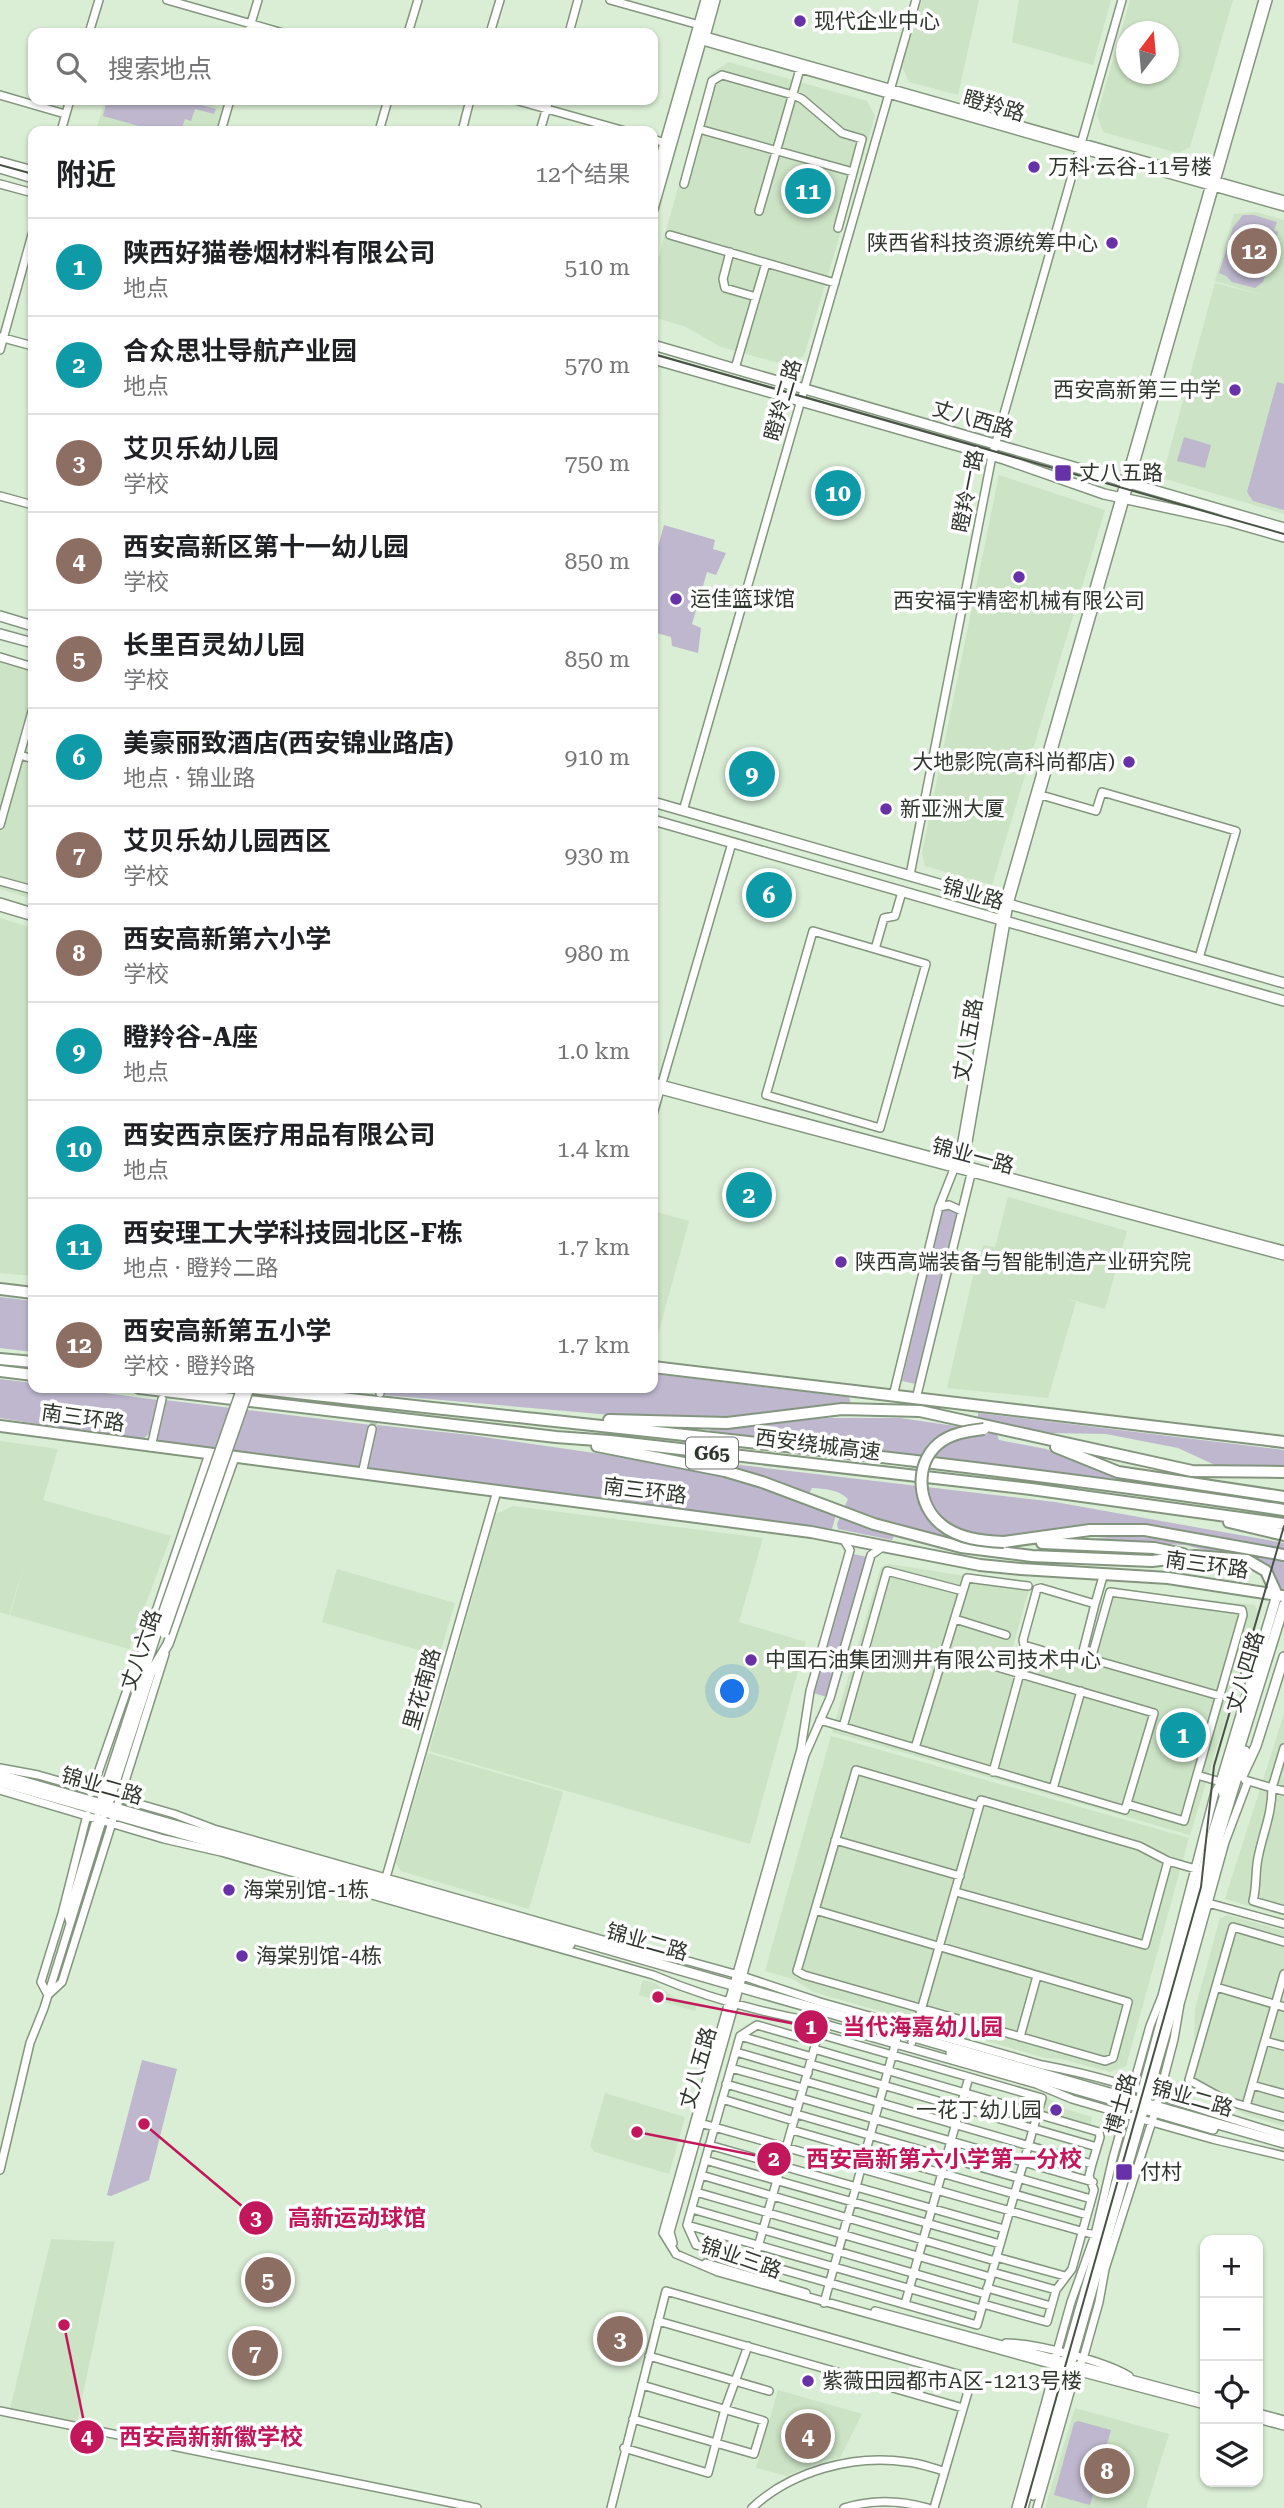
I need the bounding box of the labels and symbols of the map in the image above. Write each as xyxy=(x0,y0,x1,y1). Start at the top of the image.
place label: 现代企业中心 xyxy=(814,9,940,33)
marker: 现代企业中心 xyxy=(792,13,808,29)
north arrow xyxy=(1116,21,1179,84)
street label: 瞪羚路 xyxy=(960,86,1028,126)
place label: 万科·云谷-11号楼 xyxy=(1048,155,1212,179)
marker: 万科·云谷-11号楼 xyxy=(1026,159,1042,175)
pin: 11 xyxy=(785,165,831,217)
pin: 12 xyxy=(1231,225,1277,277)
place label: 陕西省科技资源统筹中心 xyxy=(867,231,1098,255)
marker: 陕西省科技资源统筹中心 xyxy=(1104,235,1120,251)
street label: 瞪羚二路 xyxy=(760,356,806,444)
place label: 西安高新第三中学 xyxy=(1053,378,1221,402)
marker: 西安高新第三中学 xyxy=(1227,382,1243,398)
street label: 丈八西路 xyxy=(929,396,1017,442)
street label: 瞪羚一路 xyxy=(948,447,988,535)
place label: 丈八五路 xyxy=(1079,461,1163,485)
marker: 丈八五路 xyxy=(1053,463,1073,483)
pin: 10 xyxy=(815,467,861,519)
marker: 西安福宇精密机械有限公司 xyxy=(1011,569,1027,585)
place label: 运佳篮球馆 xyxy=(690,587,795,611)
place label: 西安福宇精密机械有限公司 xyxy=(893,589,1145,613)
marker: 运佳篮球馆 xyxy=(668,591,684,607)
pin: 9 xyxy=(729,748,775,800)
place label: 大地影院(高科尚都店) xyxy=(912,750,1115,774)
marker: 大地影院(高科尚都店) xyxy=(1121,754,1137,770)
place label: 新亚洲大厦 xyxy=(900,797,1005,821)
marker: 新亚洲大厦 xyxy=(878,801,894,817)
pin: 6 xyxy=(746,869,792,921)
street label: 锦业路 xyxy=(939,874,1007,914)
street label: 丈八五路 xyxy=(949,997,987,1083)
street label: 锦业一路 xyxy=(929,1134,1017,1178)
pin: 2 xyxy=(726,1169,772,1221)
place label: 陕西高端装备与智能制造产业研究院 xyxy=(855,1250,1191,1274)
marker: 陕西高端装备与智能制造产业研究院 xyxy=(833,1254,849,1270)
street label: 南三环路 xyxy=(40,1400,126,1436)
street label: 西安绕城高速 xyxy=(754,1425,882,1465)
road number: G65 xyxy=(686,1438,738,1469)
street label: 南三环路 xyxy=(602,1474,688,1508)
street label: 南三环路 xyxy=(1164,1547,1250,1583)
street label: 丈八六路 xyxy=(116,1606,166,1694)
street label: 丈八四路 xyxy=(1221,1628,1269,1716)
street label: 里花南路 xyxy=(399,1645,445,1733)
place label: 中国石油集团测井有限公司技术中心 xyxy=(765,1648,1101,1672)
marker: 中国石油集团测井有限公司技术中心 xyxy=(743,1652,759,1668)
your location xyxy=(715,1674,749,1708)
pin: 1 xyxy=(1160,1709,1206,1761)
street label: 锦业二路 xyxy=(58,1763,146,1809)
place label: 海棠别馆-1栋 xyxy=(243,1878,369,1902)
marker: 海棠别馆-1栋 xyxy=(221,1882,237,1898)
street label: 锦业二路 xyxy=(603,1919,691,1965)
place label: 海棠别馆-4栋 xyxy=(256,1944,382,1968)
marker: 海棠别馆-4栋 xyxy=(234,1948,250,1964)
callout: 当代海嘉幼儿园 xyxy=(793,2005,1017,2049)
text: 当代海嘉幼儿园 xyxy=(843,2014,1004,2041)
text: 1 xyxy=(805,2015,817,2039)
street label: 丈八五路 xyxy=(675,2024,721,2112)
street label: 博士路 xyxy=(1101,2070,1141,2138)
street label: 锦业二路 xyxy=(1148,2075,1236,2121)
place label: 一花丁幼儿园 xyxy=(916,2098,1042,2122)
marker: 一花丁幼儿园 xyxy=(1048,2102,1064,2118)
callout: 西安高新第六小学第一分校 xyxy=(757,2137,1096,2181)
text: 西安高新第六小学第一分校 xyxy=(806,2146,1082,2173)
text: 2 xyxy=(768,2147,780,2171)
place label: 付村 xyxy=(1140,2160,1182,2184)
marker: 付村 xyxy=(1114,2162,1134,2182)
callout: 高新运动球馆 xyxy=(239,2196,440,2240)
text: 高新运动球馆 xyxy=(288,2205,426,2232)
text: 3 xyxy=(250,2206,262,2230)
street label: 锦业三路 xyxy=(697,2233,785,2283)
pin: 5 xyxy=(245,2254,291,2306)
pin: 3 xyxy=(597,2313,643,2365)
pin: 7 xyxy=(232,2327,278,2379)
place label: 紫薇田园都市A区-1213号楼 xyxy=(822,2369,1082,2393)
marker: 紫薇田园都市A区-1213号楼 xyxy=(800,2373,816,2389)
pin: 4 xyxy=(785,2410,831,2462)
callout: 西安高新新徽学校 xyxy=(70,2415,317,2459)
text: 西安高新新徽学校 xyxy=(119,2424,303,2451)
text: 4 xyxy=(81,2425,93,2449)
pin: 8 xyxy=(1084,2445,1130,2497)

